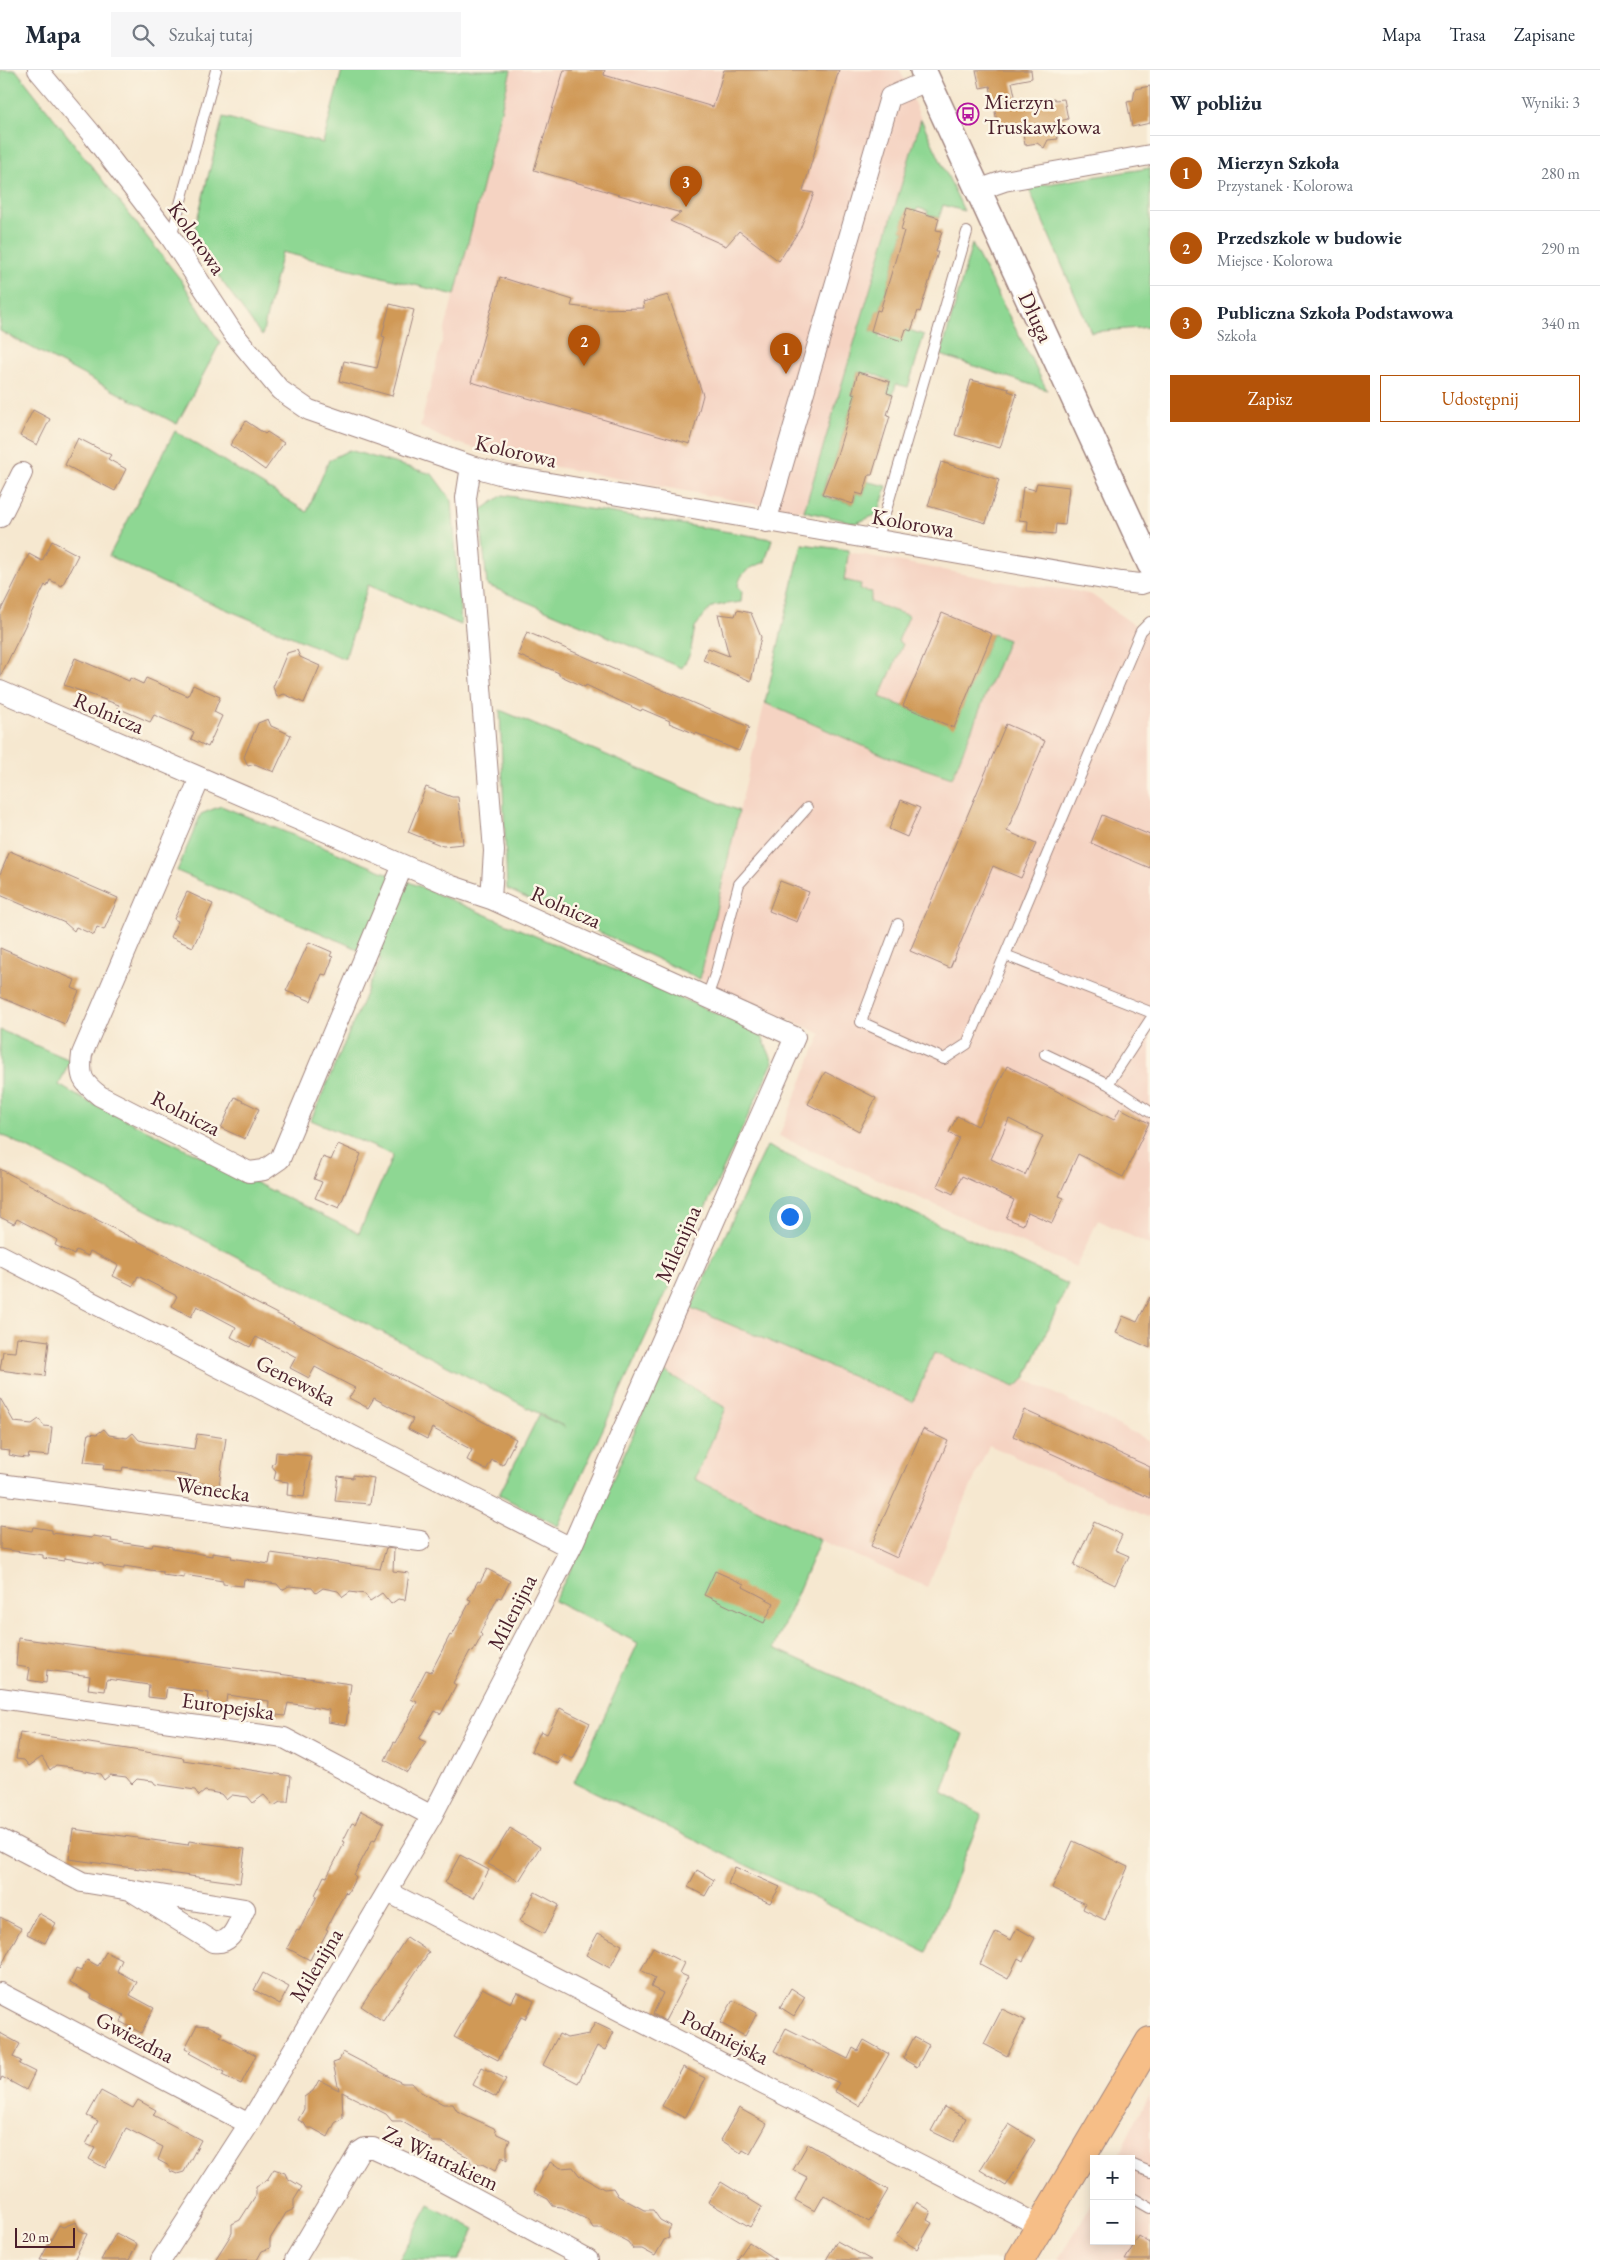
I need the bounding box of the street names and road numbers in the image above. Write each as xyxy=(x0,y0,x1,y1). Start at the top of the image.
street label: Kolorowa xyxy=(161,196,233,281)
street label: Długa xyxy=(1012,287,1060,347)
street label: Kolorowa xyxy=(472,428,560,475)
street label: Kolorowa xyxy=(870,502,957,545)
street label: Rolnicza xyxy=(69,685,149,741)
street label: Rolnicza xyxy=(526,879,606,935)
street label: Rolnicza xyxy=(146,1083,226,1143)
street label: Milenijna xyxy=(648,1201,708,1287)
street label: Genewska xyxy=(251,1348,341,1413)
street label: Wenecka xyxy=(174,1469,252,1509)
street label: Milenijna xyxy=(481,1569,544,1655)
street label: Europejska xyxy=(180,1685,276,1727)
street label: Milenijna xyxy=(283,1922,350,2007)
street label: Podmiejska xyxy=(676,2002,774,2072)
street label: Gwiezdna xyxy=(91,2004,179,2070)
street label: Za Wiatrakiem xyxy=(378,2118,504,2198)

